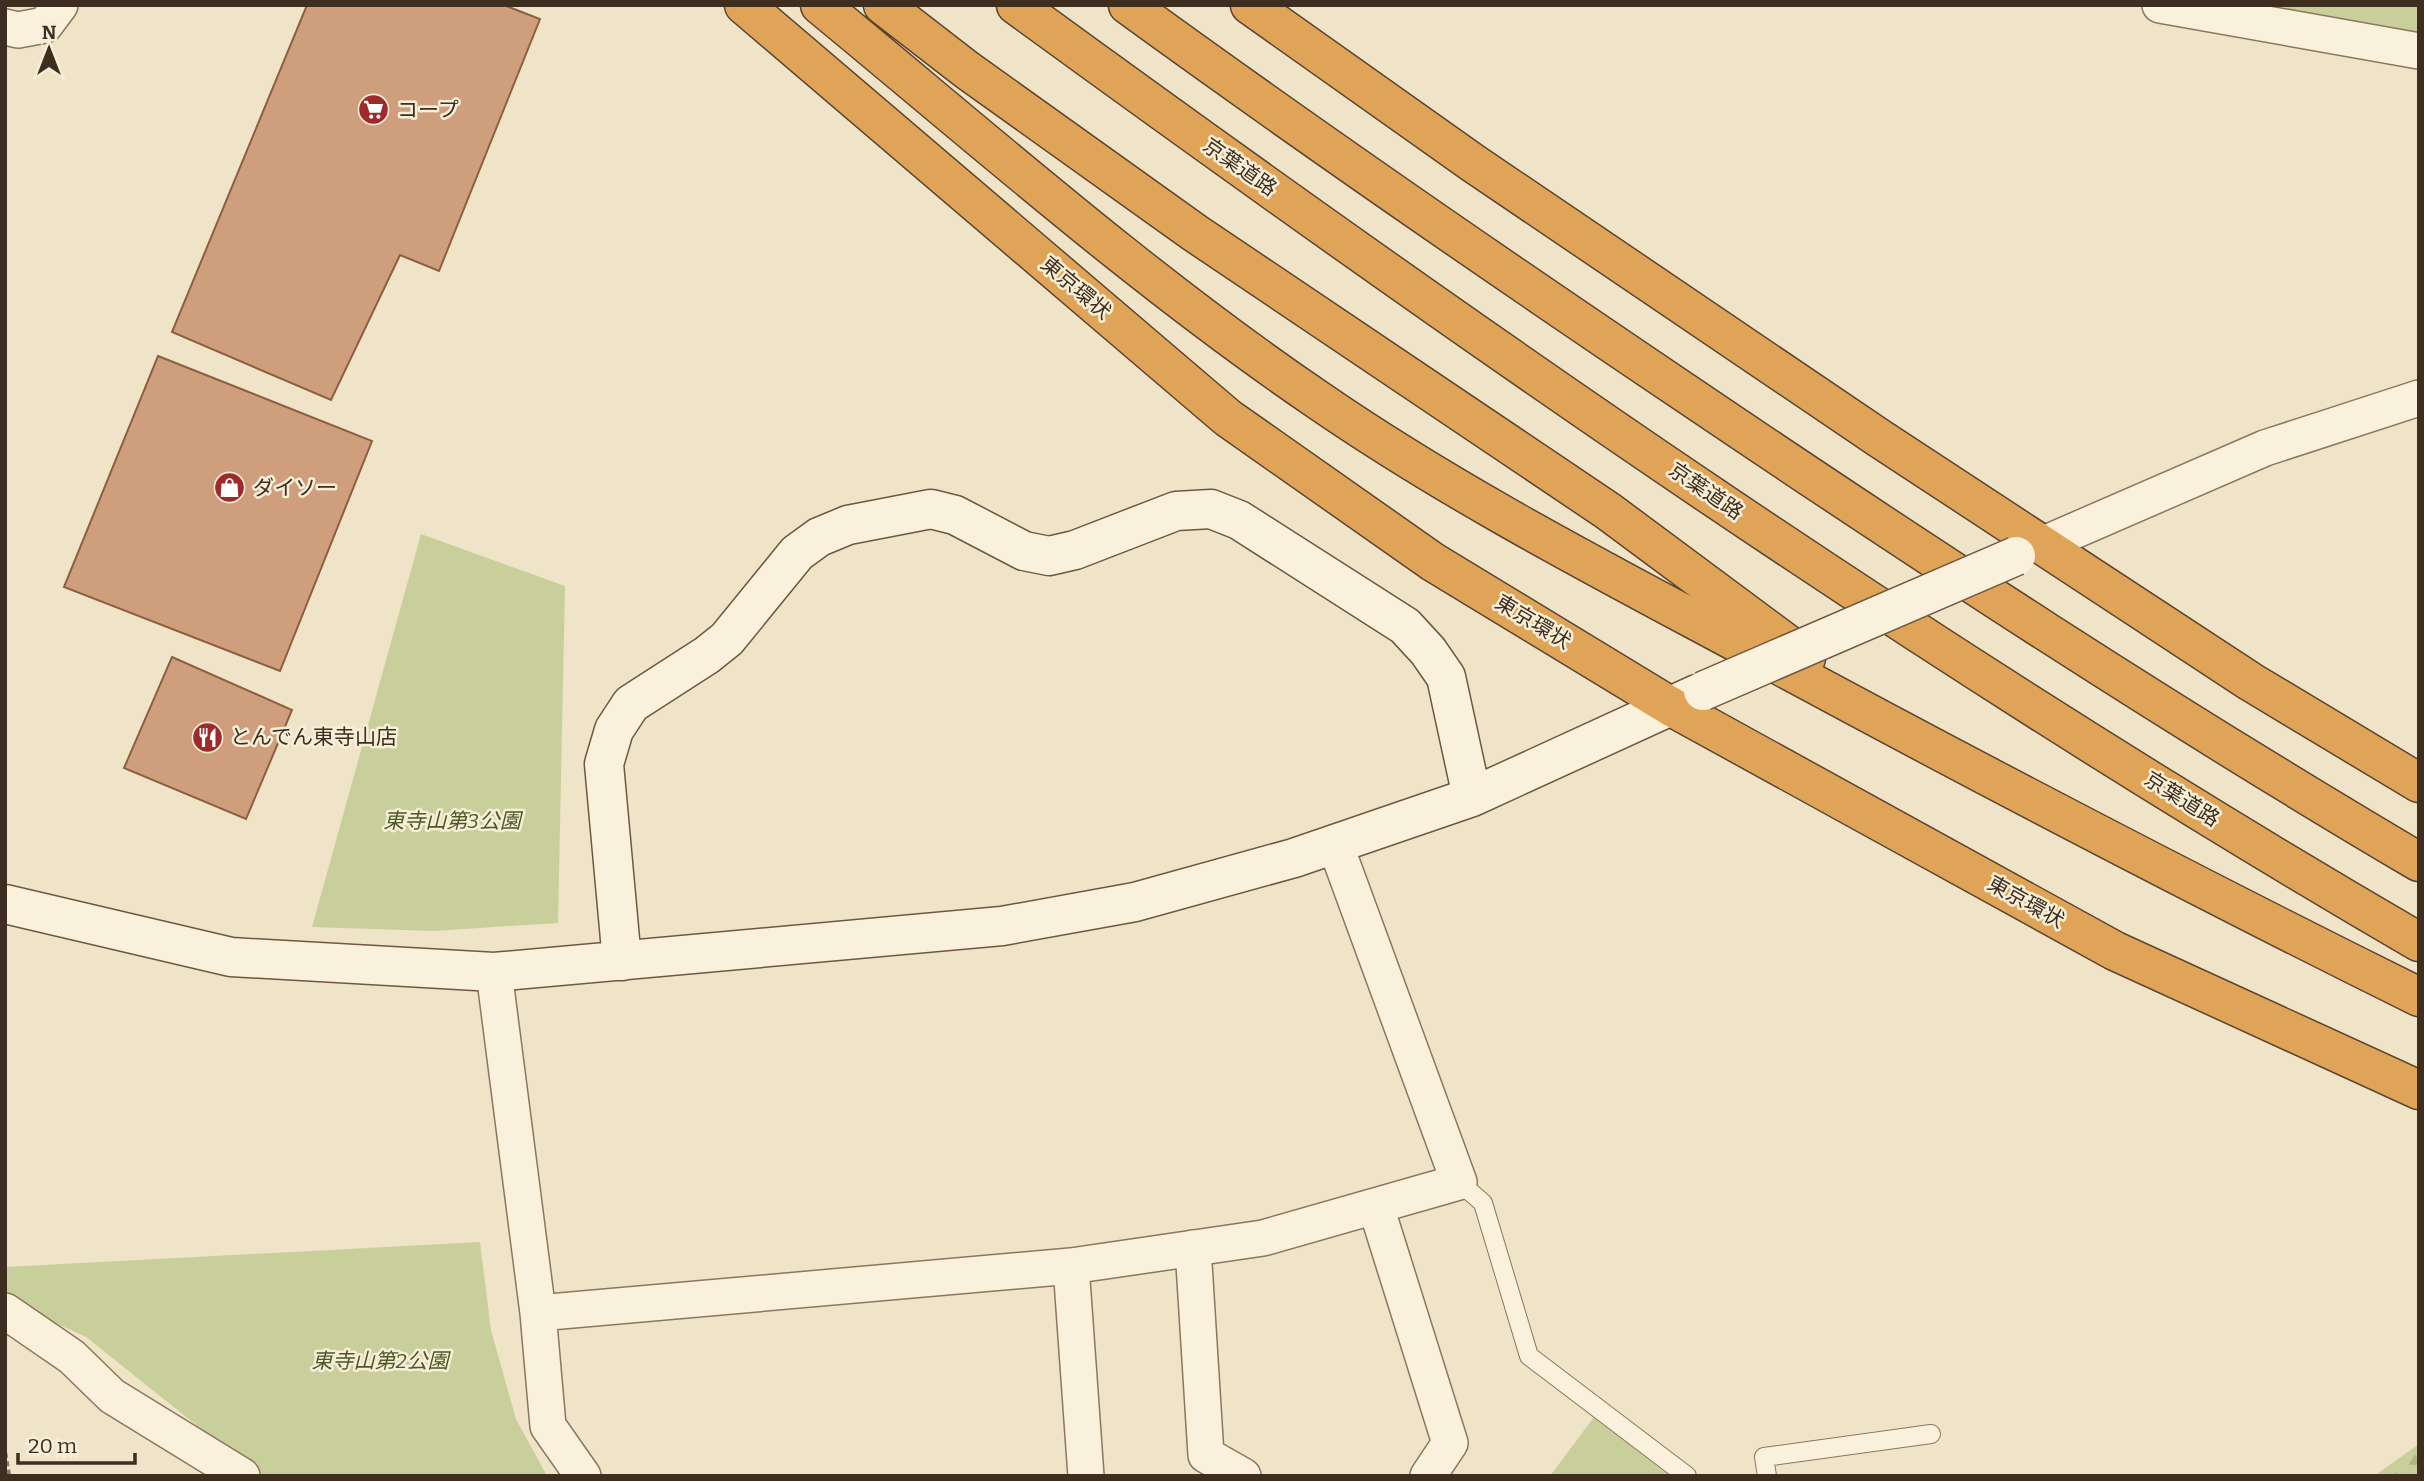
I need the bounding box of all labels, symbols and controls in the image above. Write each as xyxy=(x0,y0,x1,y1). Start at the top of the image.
north arrow xyxy=(14,14,84,84)
text: N xyxy=(42,21,57,44)
supermarket icon: コープ xyxy=(357,93,391,127)
place label: コープ xyxy=(397,97,459,123)
street label: 京葉道路 xyxy=(1198,132,1282,202)
street label: 東京環状 xyxy=(1035,251,1117,325)
street label: 京葉道路 xyxy=(1664,457,1748,525)
shop icon: ダイソー xyxy=(213,471,247,505)
place label: ダイソー xyxy=(253,475,337,501)
street label: 東京環状 xyxy=(1490,589,1576,655)
restaurant icon: とんでん東寺山店 xyxy=(190,720,224,754)
place label: とんでん東寺山店 xyxy=(230,724,397,750)
street label: 京葉道路 xyxy=(2139,766,2225,832)
park label: 東寺山第3公園 xyxy=(383,808,524,834)
street label: 東京環状 xyxy=(1983,870,2069,934)
park label: 東寺山第2公園 xyxy=(311,1348,452,1374)
scale bar xyxy=(18,1422,135,1466)
text: 20 m xyxy=(28,1433,77,1459)

